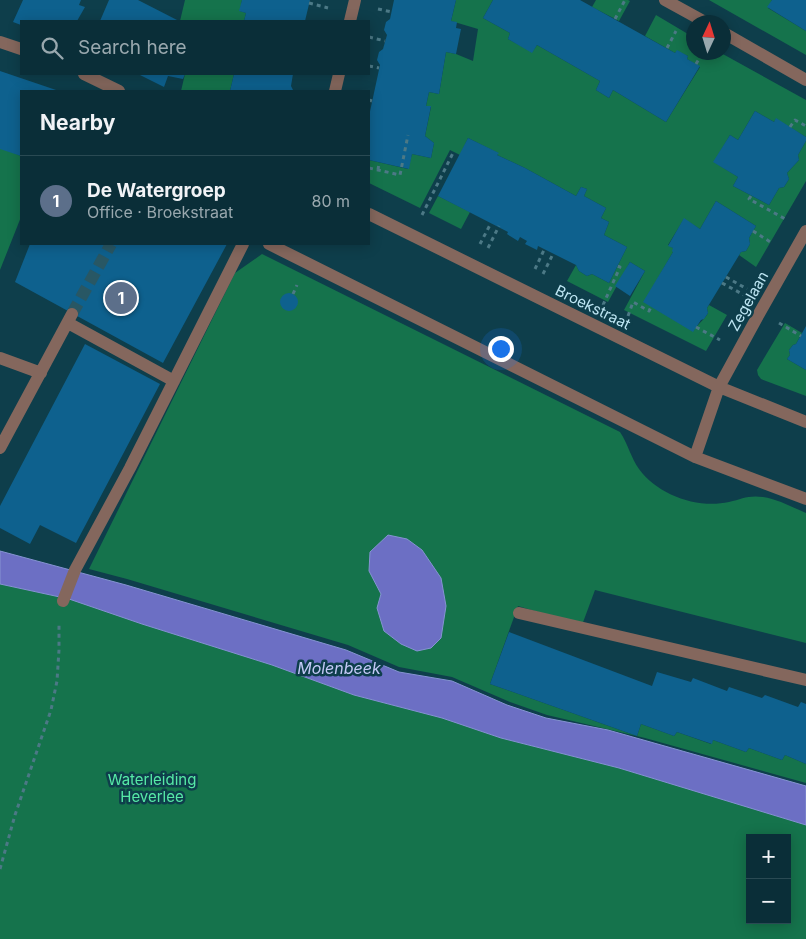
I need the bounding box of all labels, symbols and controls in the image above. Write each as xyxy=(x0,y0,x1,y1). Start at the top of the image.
north arrow xyxy=(686,15,731,60)
search box xyxy=(20,20,370,75)
icon: search xyxy=(38,34,66,62)
text: Search here xyxy=(78,36,187,59)
text: Nearby xyxy=(40,110,115,135)
text: De Watergroep xyxy=(87,179,226,202)
text: 1 xyxy=(53,191,59,211)
text: 80 m xyxy=(311,191,350,211)
text: Office · Broekstraat xyxy=(87,202,233,222)
street label: Zegelaan xyxy=(724,268,772,334)
pin: 1 xyxy=(105,279,137,317)
street label: Broekstraat xyxy=(552,281,634,333)
your location xyxy=(488,336,514,362)
water label: Molenbeek xyxy=(297,658,381,678)
park label: Waterleiding Heverlee xyxy=(108,770,196,806)
map controls xyxy=(746,834,791,924)
button: + xyxy=(746,834,791,879)
button: − xyxy=(746,879,791,924)

